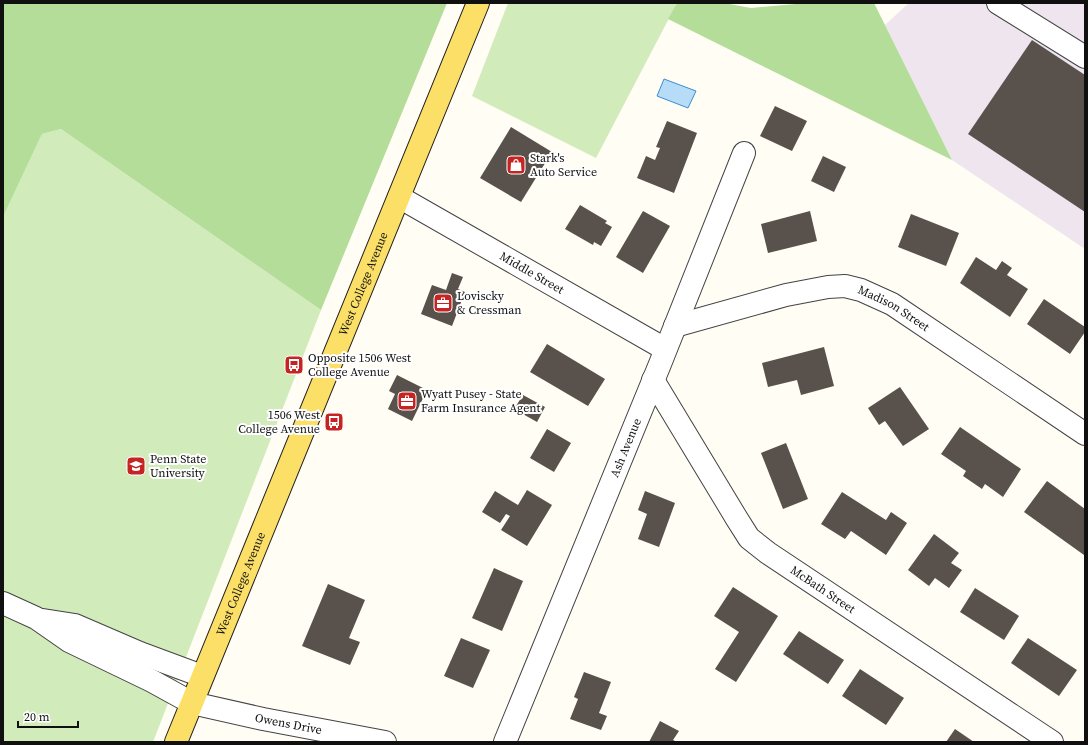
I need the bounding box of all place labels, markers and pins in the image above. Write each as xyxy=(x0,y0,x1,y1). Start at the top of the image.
place label: Stark's Auto Service xyxy=(530,150,597,180)
shop icon: Stark's Auto Service xyxy=(505,154,527,176)
place label: Loviscky & Cressman xyxy=(457,288,522,318)
office icon: Loviscky & Cressman xyxy=(432,292,454,314)
place label: Opposite 1506 West College Avenue xyxy=(308,350,411,380)
bus stop icon: Opposite 1506 West College Avenue xyxy=(283,354,305,376)
place label: Wyatt Pusey - State Farm Insurance Agent xyxy=(421,386,541,416)
office icon: Wyatt Pusey - State Farm Insurance Agent xyxy=(396,390,418,412)
place label: 1506 West College Avenue xyxy=(238,407,320,437)
bus stop icon: 1506 West College Avenue xyxy=(323,411,345,433)
place label: Penn State University xyxy=(150,451,206,481)
school or university icon: Penn State University xyxy=(125,455,147,477)

